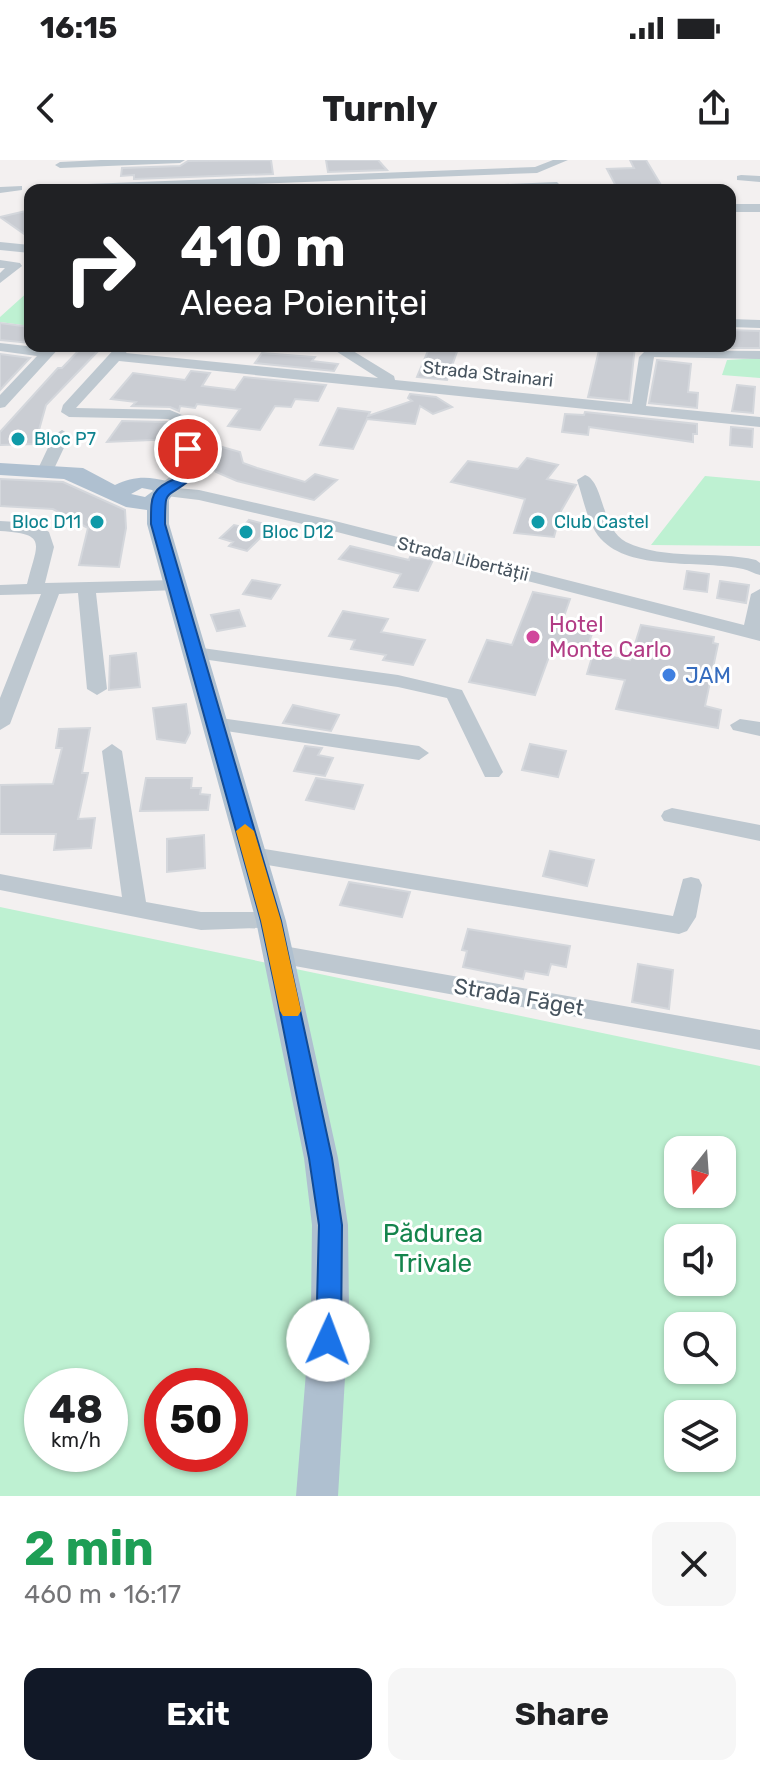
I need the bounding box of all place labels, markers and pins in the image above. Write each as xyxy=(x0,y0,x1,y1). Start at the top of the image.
pin xyxy=(154,415,222,483)
place label: Bloc P7 xyxy=(34,428,96,450)
marker: Bloc P7 xyxy=(9,430,27,448)
place label: Bloc D11 xyxy=(12,511,81,533)
place label: Club Castel xyxy=(554,511,649,533)
marker: Bloc D11 xyxy=(88,513,106,531)
marker: Club Castel xyxy=(529,513,547,531)
place label: Bloc D12 xyxy=(262,521,334,543)
marker: Bloc D12 xyxy=(237,523,255,541)
place label: Hotel Monte Carlo xyxy=(549,611,672,663)
marker: Hotel Monte Carlo xyxy=(524,628,542,646)
place label: JAM xyxy=(685,662,731,689)
marker: JAM xyxy=(660,666,678,684)

